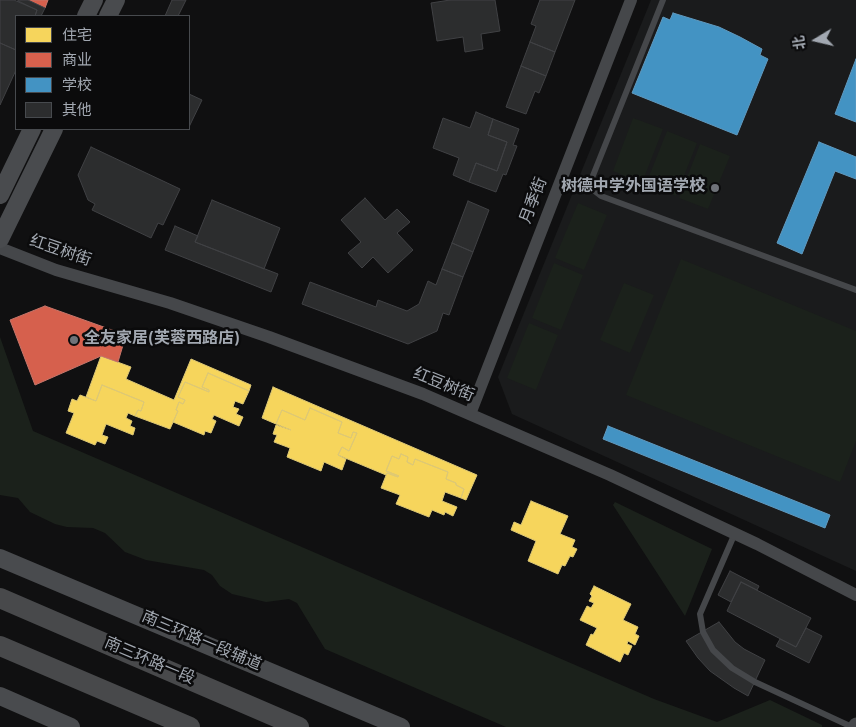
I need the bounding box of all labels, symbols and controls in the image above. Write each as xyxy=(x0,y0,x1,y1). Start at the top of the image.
legend xyxy=(15,15,190,130)
north arrow xyxy=(791,15,841,65)
text: 住宅 xyxy=(62,27,92,46)
text: 北 xyxy=(791,34,810,51)
text: 商业 xyxy=(62,52,92,71)
text: 学校 xyxy=(62,77,92,96)
text: 其他 xyxy=(62,102,92,121)
street label: 月季街 xyxy=(517,175,553,227)
place label: 树德中学外国语学校 xyxy=(561,178,705,198)
marker: 树德中学外国语学校 xyxy=(709,182,721,194)
street label: 红豆树街 xyxy=(27,233,93,271)
place label: 全友家居(芙蓉西路店) xyxy=(84,330,240,350)
marker: 全友家居(芙蓉西路店) xyxy=(68,334,80,346)
street label: 红豆树街 xyxy=(410,365,476,407)
street label: 南三环路一段辅道 xyxy=(138,608,264,676)
street label: 南三环路一段 xyxy=(101,634,197,690)

